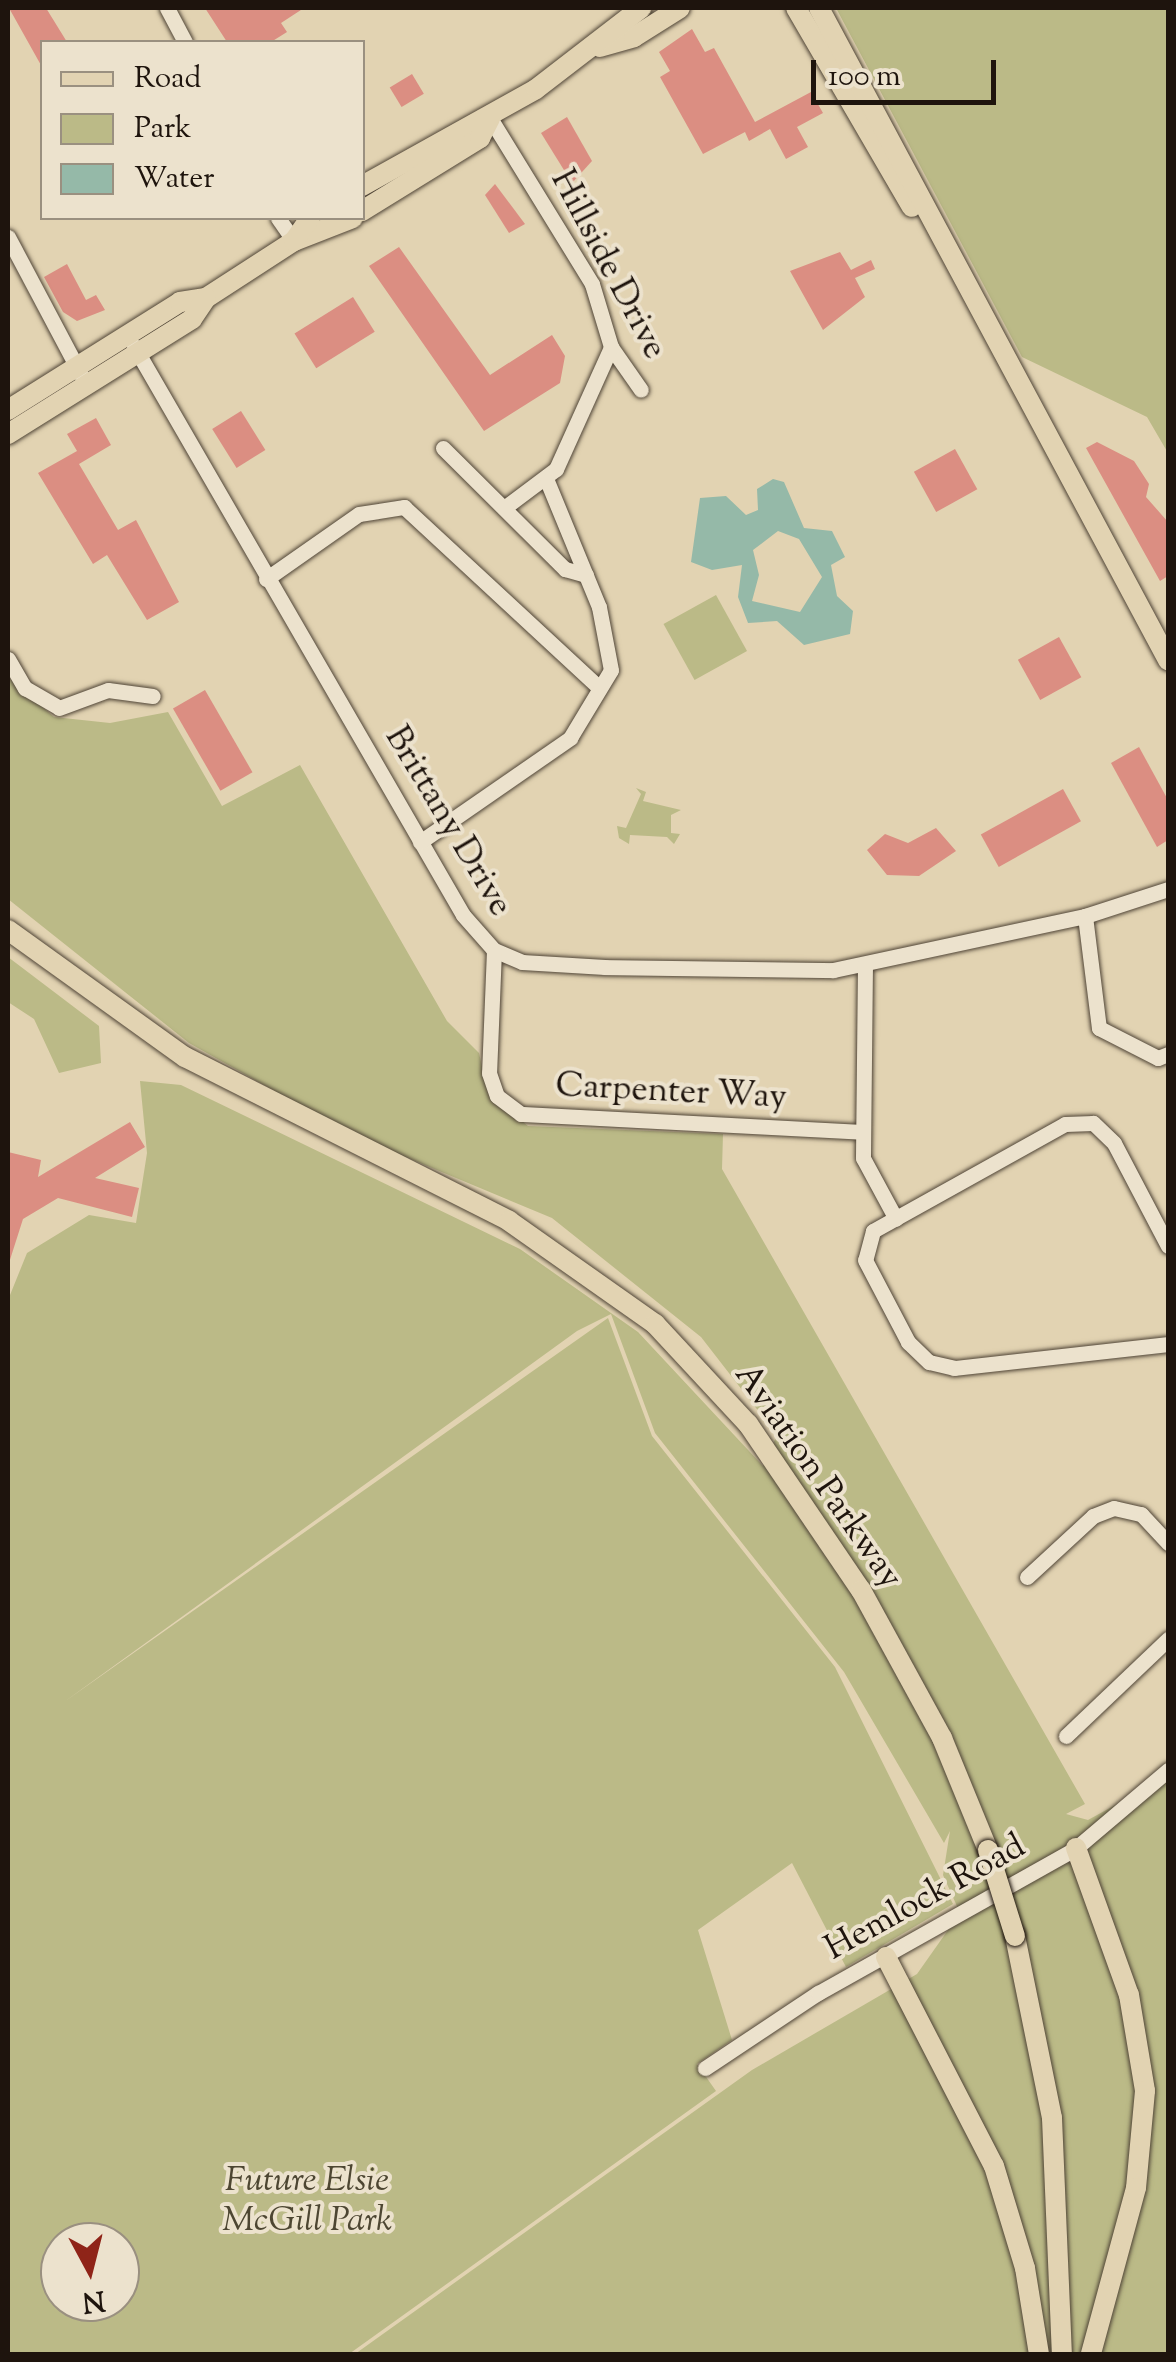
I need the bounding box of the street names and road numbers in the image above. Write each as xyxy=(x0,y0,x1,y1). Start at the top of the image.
street label: Hillside Drive xyxy=(540,163,674,367)
street label: Brittany Drive xyxy=(374,720,520,924)
street label: Carpenter Way xyxy=(554,1066,788,1120)
street label: Aviation Parkway xyxy=(724,1356,910,1598)
street label: Hemlock Road xyxy=(819,1827,1033,1971)

